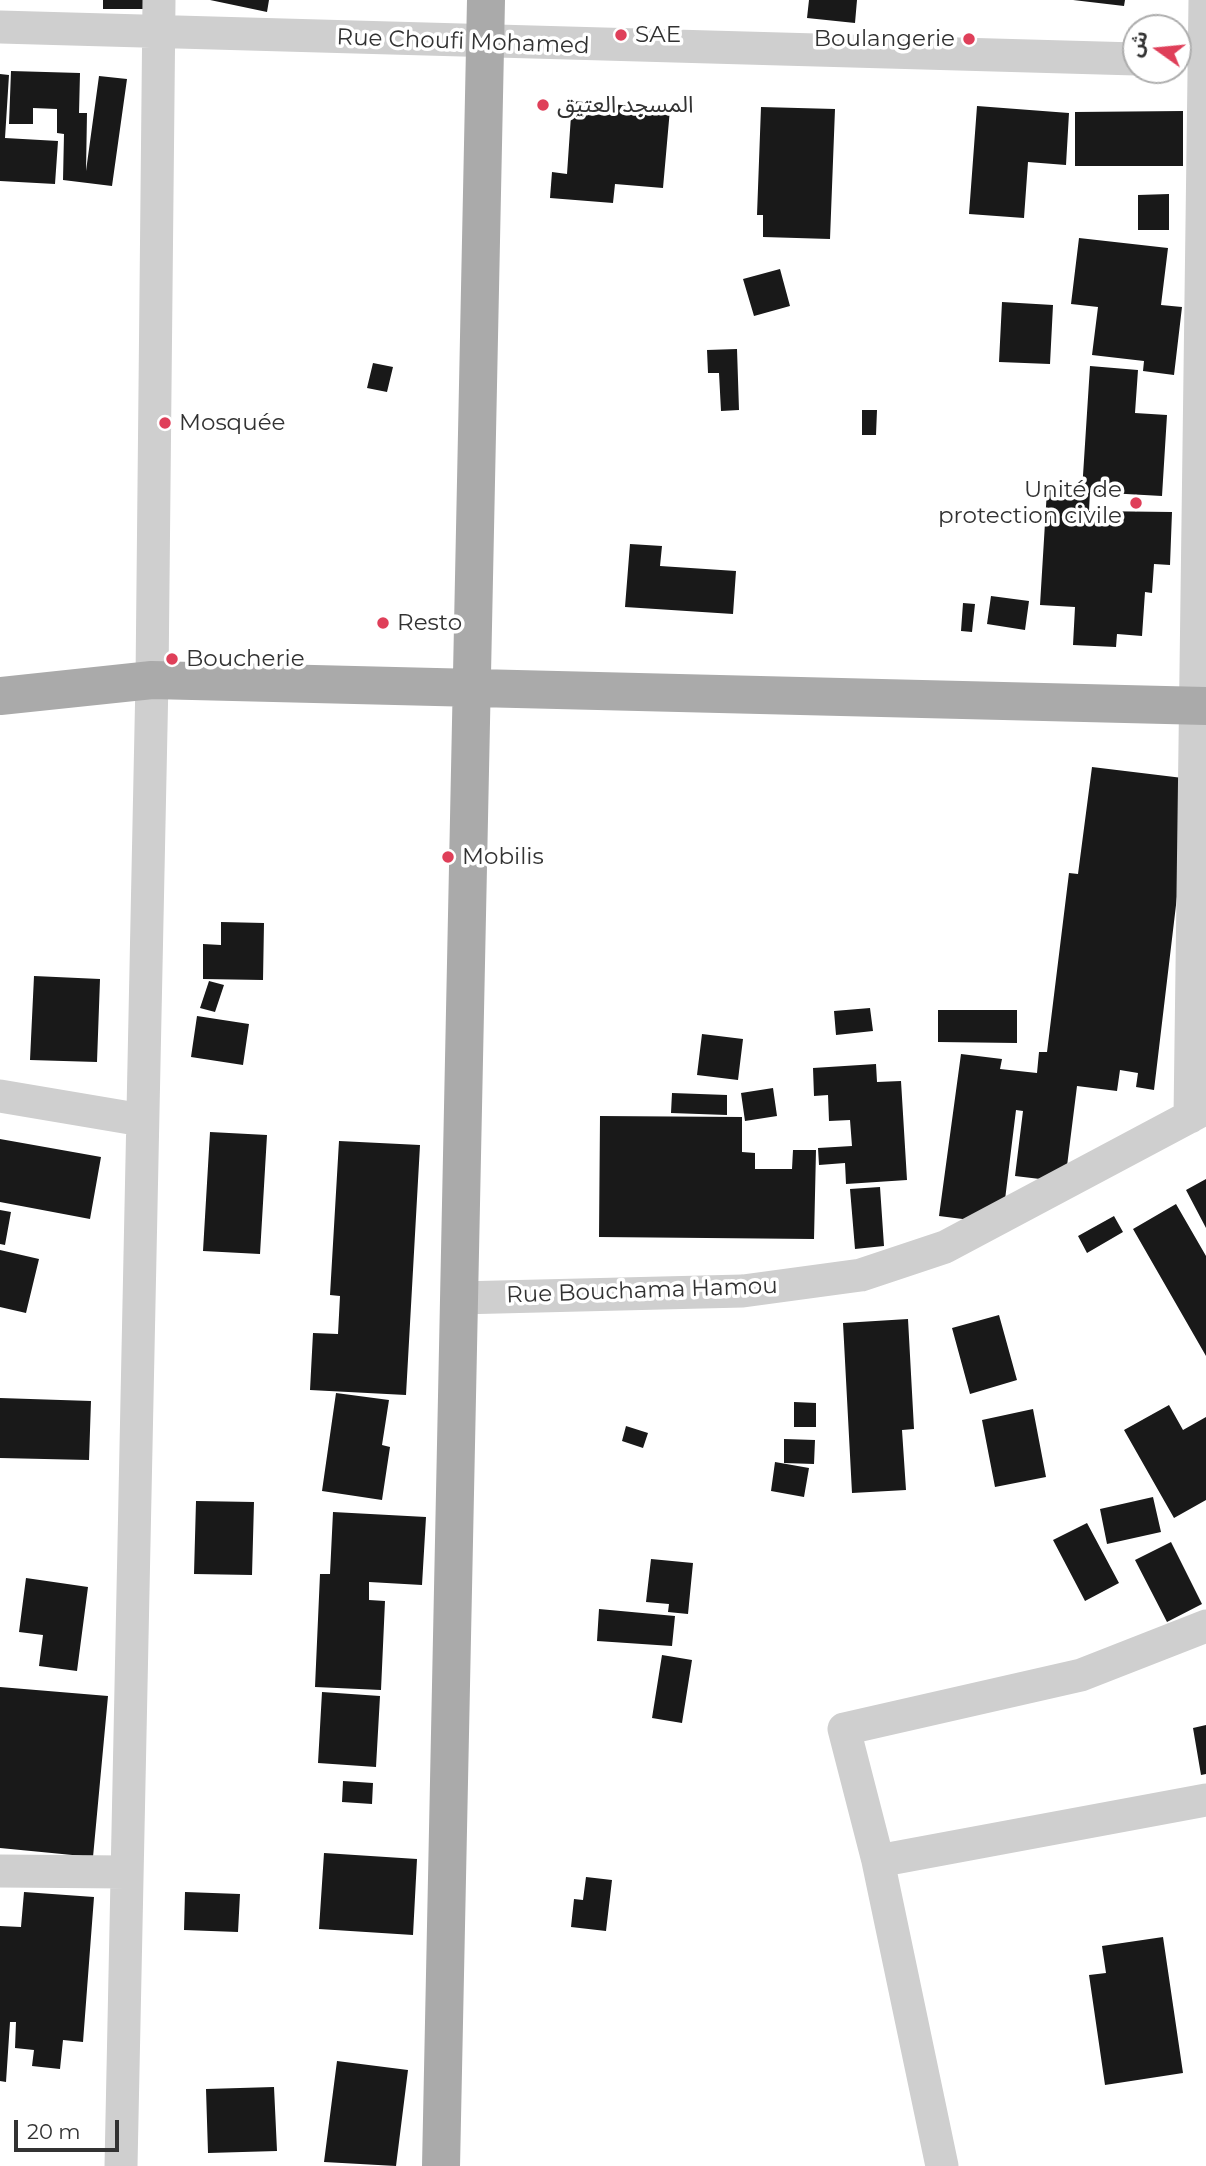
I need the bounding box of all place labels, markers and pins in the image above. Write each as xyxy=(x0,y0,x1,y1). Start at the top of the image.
place label: SAE xyxy=(635,21,681,49)
place label: Boulangerie xyxy=(814,25,955,53)
marker: SAE xyxy=(613,27,629,43)
marker: Boulangerie xyxy=(961,31,977,47)
place label: المسجد العتيق xyxy=(557,91,693,119)
marker: المسجد العتيق xyxy=(535,97,551,113)
place label: Mosquée xyxy=(179,409,285,437)
marker: Mosquée xyxy=(157,415,173,431)
place label: Unité de protection civile xyxy=(938,476,1122,530)
marker: Unité de protection civile xyxy=(1128,495,1144,511)
place label: Resto xyxy=(397,609,462,637)
marker: Resto xyxy=(375,615,391,631)
place label: Boucherie xyxy=(186,645,305,673)
marker: Boucherie xyxy=(164,651,180,667)
place label: Mobilis xyxy=(462,843,544,871)
marker: Mobilis xyxy=(440,849,456,865)

